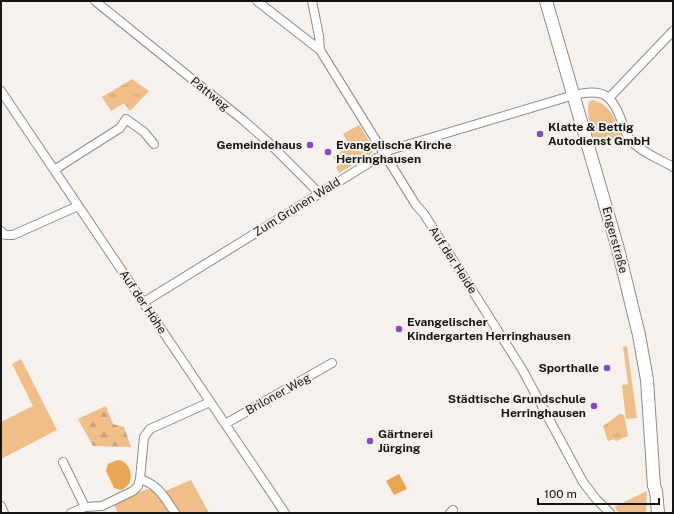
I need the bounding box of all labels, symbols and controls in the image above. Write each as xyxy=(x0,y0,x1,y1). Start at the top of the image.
street label: Pattweg xyxy=(188,74,232,114)
place label: Klatte & Bettig Autodienst GmbH xyxy=(548,120,650,148)
marker: Klatte & Bettig Autodienst GmbH xyxy=(535,129,545,139)
place label: Gemeindehaus xyxy=(216,138,302,152)
place label: Evangelische Kirche Herringhausen xyxy=(336,138,452,166)
marker: Gemeindehaus xyxy=(305,140,315,150)
marker: Evangelische Kirche Herringhausen xyxy=(323,147,333,157)
street label: Zum Grünen Wald xyxy=(251,175,343,239)
street label: Engerstraße xyxy=(599,205,631,275)
street label: Auf der Heide xyxy=(426,224,480,296)
street label: Auf der Höhe xyxy=(116,267,170,337)
place label: Evangelischer Kindergarten Herringhausen xyxy=(407,315,571,343)
marker: Evangelischer Kindergarten Herringhausen xyxy=(394,324,404,334)
place label: Sporthalle xyxy=(538,361,599,375)
marker: Sporthalle xyxy=(602,363,612,373)
street label: Briloner Weg xyxy=(243,370,313,418)
place label: Städtische Grundschule Herringhausen xyxy=(448,392,586,420)
marker: Städtische Grundschule Herringhausen xyxy=(589,401,599,411)
place label: Gärtnerei Jürging xyxy=(378,427,433,455)
marker: Gärtnerei Jürging xyxy=(365,436,375,446)
scale bar xyxy=(538,480,659,506)
text: 100 m xyxy=(544,487,577,501)

